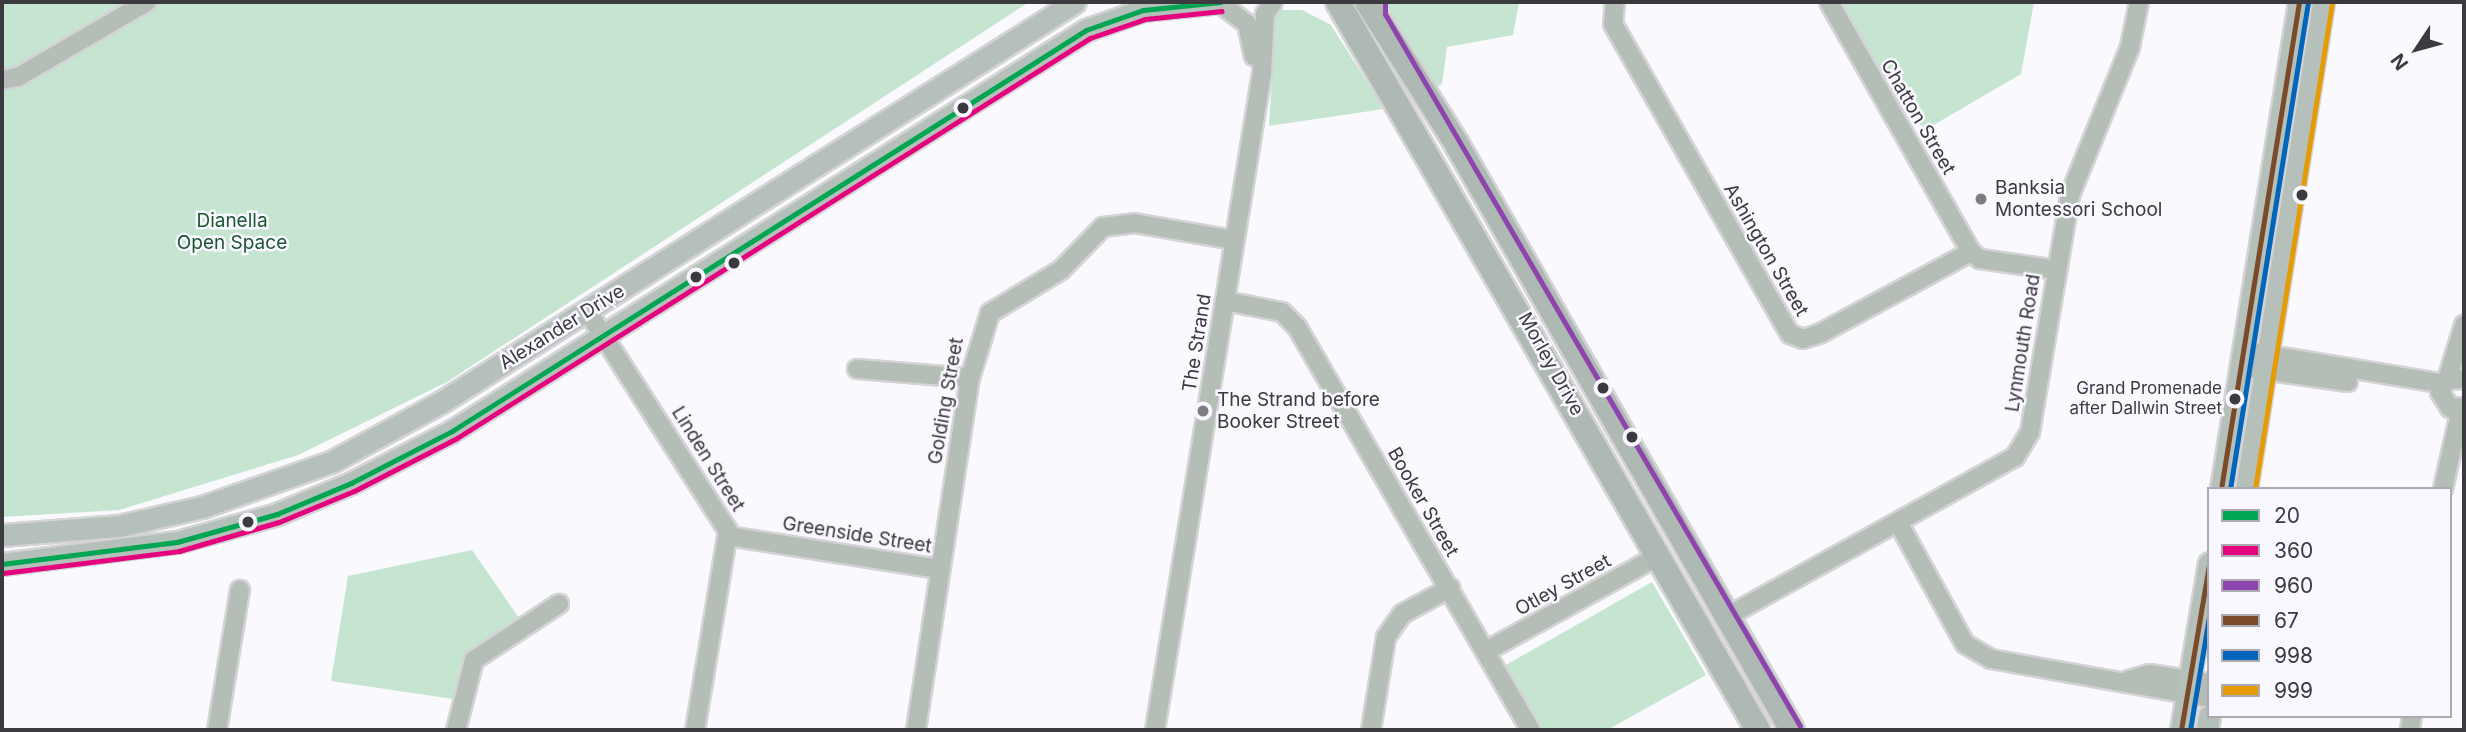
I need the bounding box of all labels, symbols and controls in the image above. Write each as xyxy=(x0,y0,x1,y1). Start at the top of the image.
north arrow xyxy=(2382,14,2452,84)
text: N xyxy=(2386,49,2413,74)
street label: Chatton Street xyxy=(1876,55,1960,179)
unlabelled marker xyxy=(956,101,970,115)
place label: Banksia Montessori School xyxy=(1995,177,2162,221)
street label: Ashington Street xyxy=(1719,180,1813,320)
unlabelled marker xyxy=(2295,188,2309,202)
marker: Banksia Montessori School xyxy=(1973,191,1989,207)
park label: Dianella Open Space xyxy=(177,210,287,254)
unlabelled marker xyxy=(727,256,741,270)
unlabelled marker xyxy=(689,270,703,284)
street label: Lynmouth Road xyxy=(2001,272,2045,414)
street label: Alexander Drive xyxy=(495,279,629,375)
street label: The Strand xyxy=(1178,292,1216,394)
street label: Morley Drive xyxy=(1513,308,1589,420)
street label: Golding Street xyxy=(924,336,968,466)
place label: Grand Promenade after Dallwin Street xyxy=(2069,379,2222,419)
unlabelled marker xyxy=(1596,381,1610,395)
place label: The Strand before Booker Street xyxy=(1217,389,1380,433)
marker: Grand Promenade after Dallwin Street xyxy=(2228,392,2242,406)
street label: Linden Street xyxy=(667,402,749,516)
marker: The Strand before Booker Street xyxy=(1195,403,1211,419)
unlabelled marker xyxy=(1625,430,1639,444)
street label: Booker Street xyxy=(1383,443,1463,561)
legend xyxy=(2207,487,2452,718)
text: 20 xyxy=(2274,503,2300,528)
street label: Greenside Street xyxy=(781,512,933,558)
unlabelled marker xyxy=(241,515,255,529)
text: 360 xyxy=(2274,538,2313,563)
street label: Otley Street xyxy=(1511,549,1615,621)
text: 960 xyxy=(2274,573,2313,598)
text: 67 xyxy=(2274,608,2299,633)
text: 998 xyxy=(2274,643,2313,668)
text: 999 xyxy=(2274,678,2313,703)

